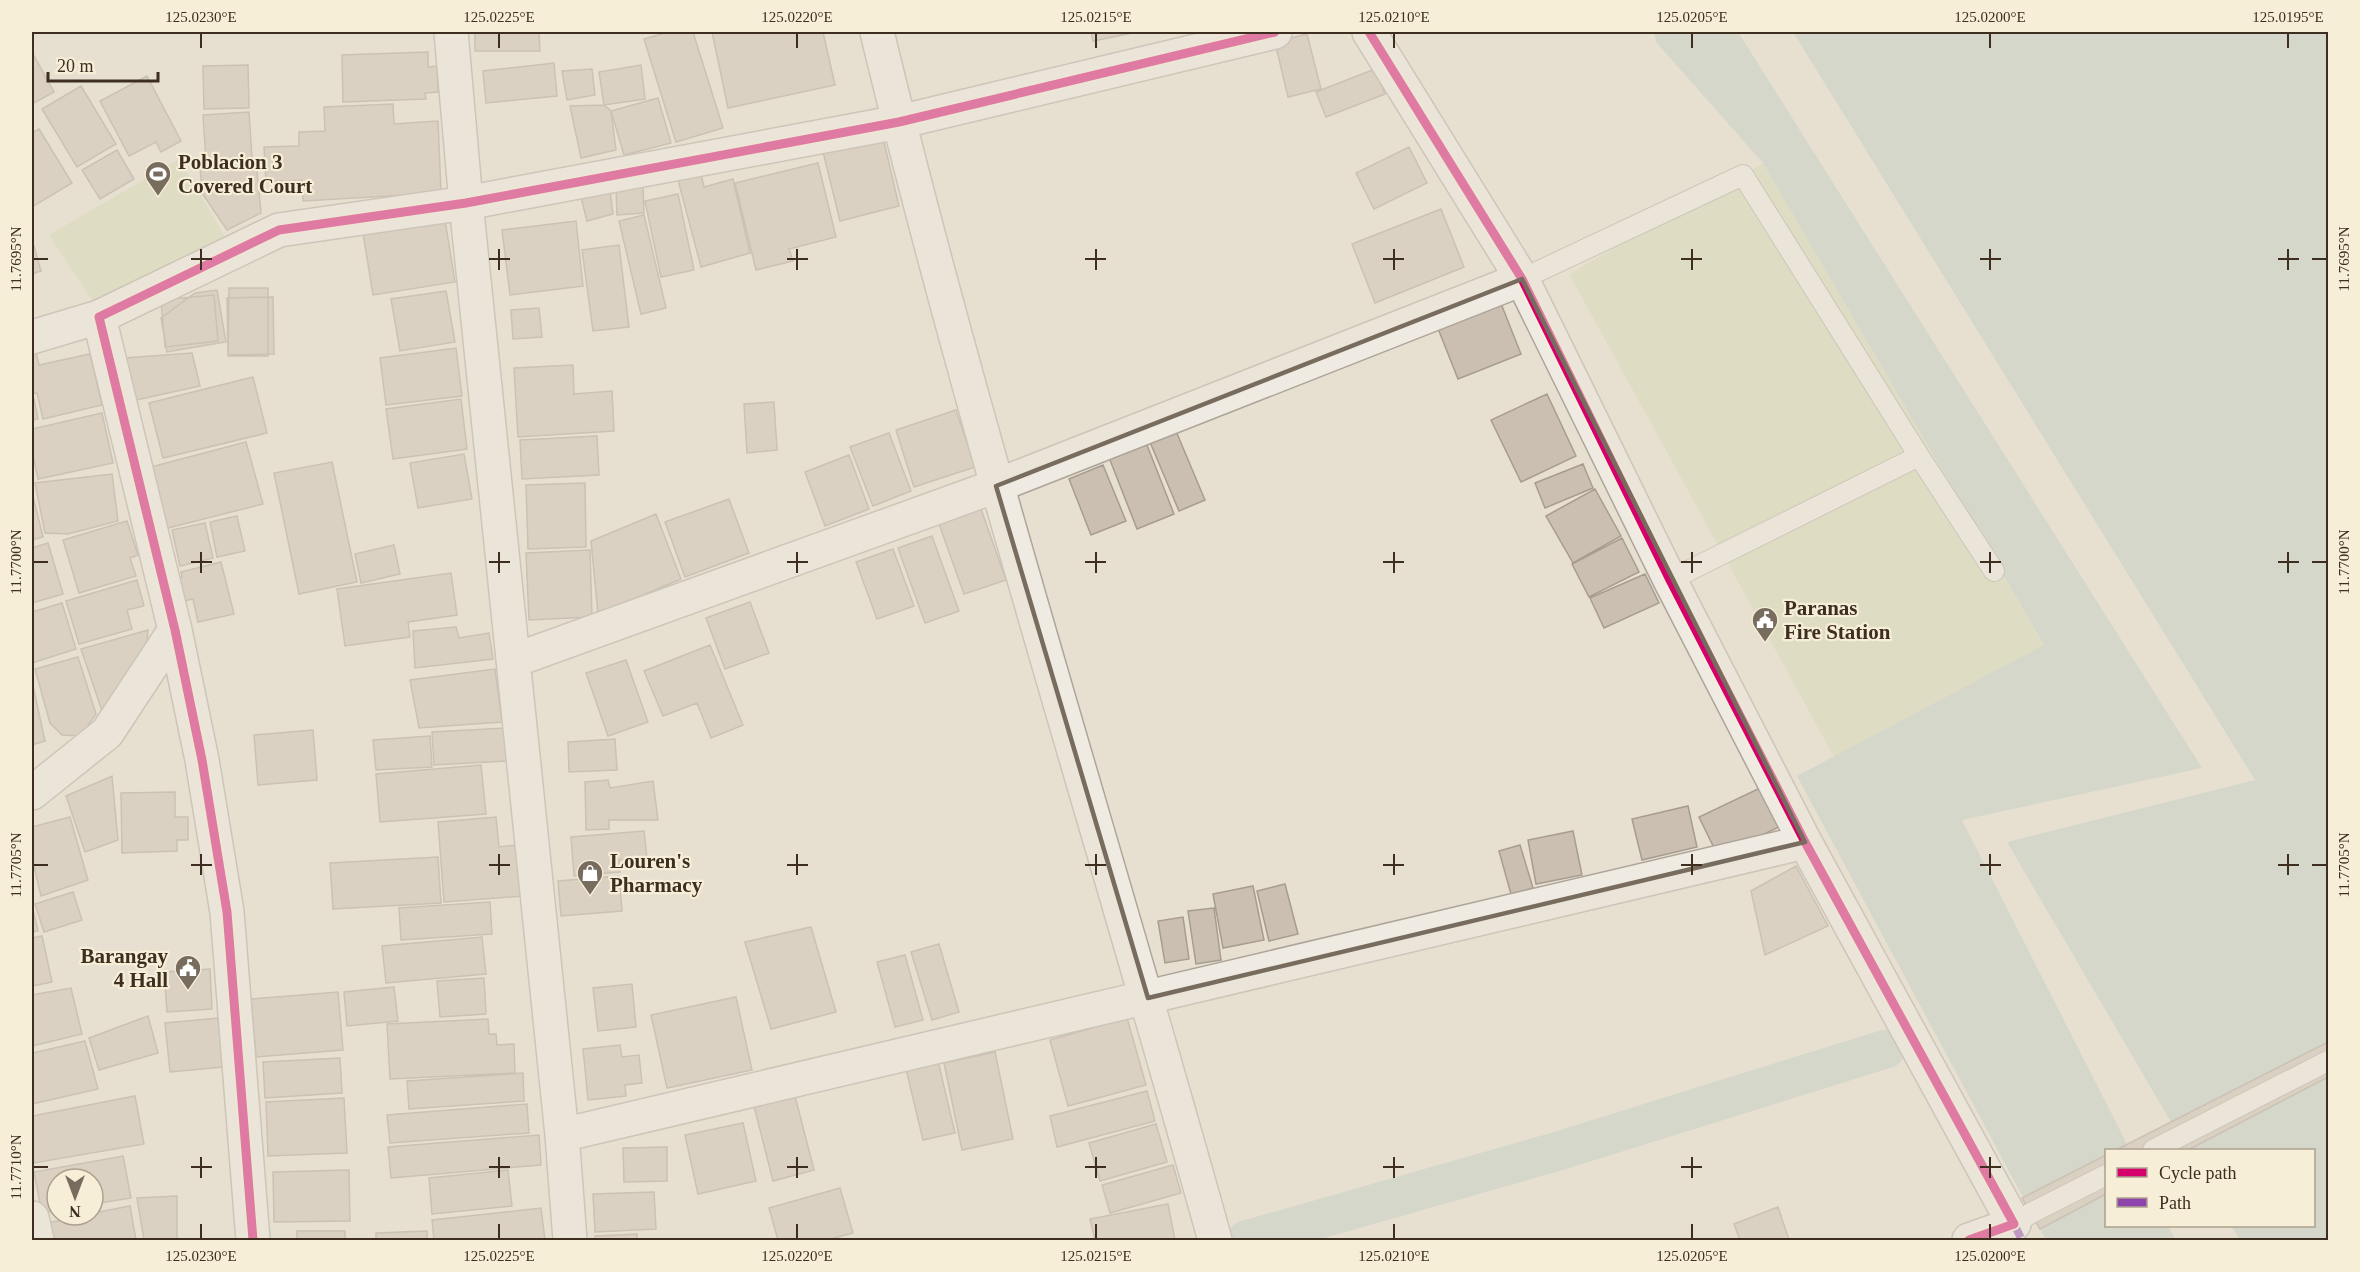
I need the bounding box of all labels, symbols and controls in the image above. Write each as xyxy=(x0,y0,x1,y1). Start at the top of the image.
text: 125.0230°E xyxy=(165,9,237,25)
text: 125.0225°E xyxy=(463,9,535,25)
text: 125.0220°E xyxy=(761,9,833,25)
text: 125.0215°E xyxy=(1060,9,1132,25)
text: 125.0210°E xyxy=(1358,9,1430,25)
text: 125.0205°E xyxy=(1656,9,1728,25)
text: 125.0200°E xyxy=(1954,9,2026,25)
text: 125.0195°E xyxy=(2252,9,2324,25)
scale bar xyxy=(48,45,158,83)
text: 20 m xyxy=(57,56,94,76)
place label: Poblacion 3 Covered Court xyxy=(178,150,312,198)
sports icon: Poblacion 3 Covered Court xyxy=(143,159,173,197)
text: 11.7695°N xyxy=(8,226,24,292)
text: 11.7695°N xyxy=(2336,226,2352,292)
text: 11.7700°N xyxy=(8,529,24,595)
text: 11.7700°N xyxy=(2336,529,2352,595)
place label: Paranas Fire Station xyxy=(1784,596,1891,644)
public building icon: Paranas Fire Station xyxy=(1750,605,1780,643)
text: 11.7705°N xyxy=(8,832,24,898)
text: 11.7705°N xyxy=(2336,832,2352,898)
place label: Louren's Pharmacy xyxy=(610,849,703,897)
shop icon: Louren's Pharmacy xyxy=(575,858,605,896)
place label: Barangay 4 Hall xyxy=(80,944,168,992)
public building icon: Barangay 4 Hall xyxy=(173,953,203,991)
text: 11.7710°N xyxy=(8,1134,24,1200)
legend xyxy=(2105,1149,2315,1227)
text: Cycle path xyxy=(2159,1163,2236,1183)
north arrow xyxy=(45,1167,105,1227)
text: Path xyxy=(2159,1193,2191,1213)
text: N xyxy=(69,1203,81,1220)
text: 125.0230°E xyxy=(165,1248,237,1264)
text: 125.0225°E xyxy=(463,1248,535,1264)
text: 125.0220°E xyxy=(761,1248,833,1264)
text: 125.0215°E xyxy=(1060,1248,1132,1264)
text: 125.0210°E xyxy=(1358,1248,1430,1264)
text: 125.0205°E xyxy=(1656,1248,1728,1264)
text: 125.0200°E xyxy=(1954,1248,2026,1264)

